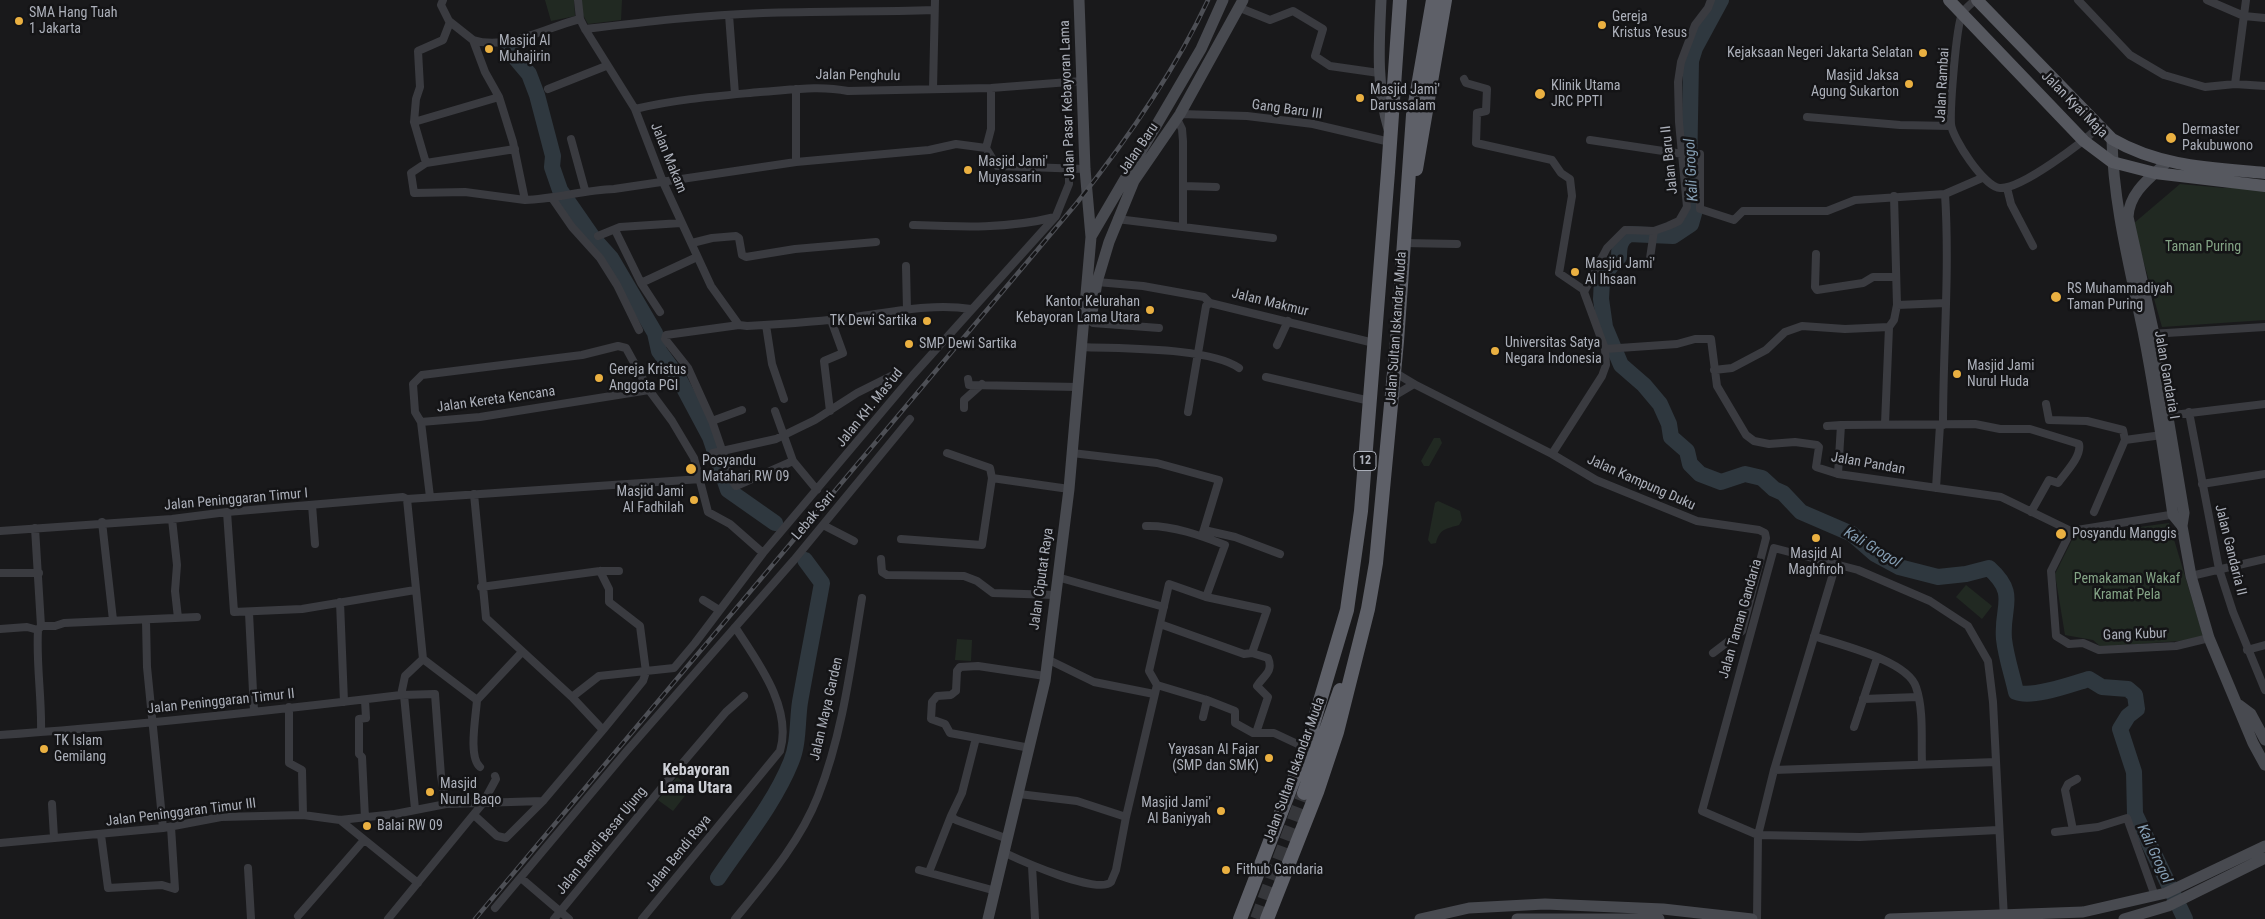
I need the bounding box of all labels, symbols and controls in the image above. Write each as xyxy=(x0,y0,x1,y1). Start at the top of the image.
place label: SMA Hang Tuah 1 Jakarta xyxy=(29,5,117,38)
place label: Gereja Kristus Yesus xyxy=(1612,9,1687,41)
marker: SMA Hang Tuah 1 Jakarta xyxy=(13,15,25,27)
marker: Gereja Kristus Yesus xyxy=(1596,19,1608,31)
street label: Jalan Pasar Kebayoran Lama xyxy=(1057,20,1079,180)
place label: Masjid Al Muhajirin xyxy=(499,33,550,65)
marker: Masjid Al Muhajirin xyxy=(483,43,495,55)
place label: Kejaksaan Negeri Jakarta Selatan xyxy=(1727,45,1913,61)
marker: Kejaksaan Negeri Jakarta Selatan xyxy=(1917,47,1929,59)
street label: Jalan Rambai xyxy=(1933,47,1953,123)
street label: Jalan Penghulu xyxy=(815,67,901,85)
place label: Masjid Jaksa Agung Sukarton xyxy=(1811,68,1899,100)
street label: Jalan Kyai Maja xyxy=(2037,68,2111,142)
place label: Klinik Utama JRC PPTI xyxy=(1551,78,1621,110)
marker: Masjid Jaksa Agung Sukarton xyxy=(1903,78,1915,90)
place label: Masjid Jami' Darussalam xyxy=(1370,82,1440,114)
marker: Klinik Utama JRC PPTI xyxy=(1533,87,1547,101)
marker: Masjid Jami' Darussalam xyxy=(1354,92,1366,104)
street label: Gang Baru III xyxy=(1251,97,1323,123)
street label: Jalan Makam xyxy=(646,120,690,196)
street label: Jalan Baru xyxy=(1116,120,1162,178)
place label: Dermaster Pakubuwono xyxy=(2182,122,2253,154)
street label: Jalan Baru II xyxy=(1658,125,1682,195)
marker: Dermaster Pakubuwono xyxy=(2164,131,2178,145)
water label: Kali Grogol xyxy=(1681,138,1703,202)
place label: Masjid Jami' Muyassarin xyxy=(978,154,1048,186)
marker: Masjid Jami' Muyassarin xyxy=(962,164,974,176)
park label: Taman Puring xyxy=(2165,239,2241,255)
street label: Jalan Sultan Iskandar Muda xyxy=(1383,251,1411,405)
place label: Masjid Jami' Al Ihsaan xyxy=(1585,256,1655,288)
marker: Masjid Jami' Al Ihsaan xyxy=(1569,266,1581,278)
place label: RS Muhammadiyah Taman Puring xyxy=(2067,281,2173,314)
street label: Jalan Makmur xyxy=(1230,285,1310,321)
marker: RS Muhammadiyah Taman Puring xyxy=(2049,290,2063,304)
place label: Kantor Kelurahan Kebayoran Lama Utara xyxy=(1016,294,1140,326)
marker: Kantor Kelurahan Kebayoran Lama Utara xyxy=(1144,304,1156,316)
place label: TK Dewi Sartika xyxy=(830,313,917,329)
marker: TK Dewi Sartika xyxy=(921,315,933,327)
street label: Jalan Gandaria I xyxy=(2150,329,2182,421)
place label: Universitas Satya Negara Indonesia xyxy=(1505,335,1602,368)
place label: SMP Dewi Sartika xyxy=(919,336,1017,352)
marker: SMP Dewi Sartika xyxy=(903,338,915,350)
marker: Universitas Satya Negara Indonesia xyxy=(1489,345,1501,357)
place label: Masjid Jami Nurul Huda xyxy=(1967,358,2034,391)
place label: Gereja Kristus Anggota PGI xyxy=(609,362,686,394)
street label: Jalan KH. Mas'ud xyxy=(833,365,907,451)
marker: Masjid Jami Nurul Huda xyxy=(1951,368,1963,380)
marker: Gereja Kristus Anggota PGI xyxy=(593,372,605,384)
street label: Jalan Kereta Kencana xyxy=(436,383,556,417)
street label: Jalan Pandan xyxy=(1830,449,1906,479)
road number: 12 xyxy=(1354,452,1376,471)
street label: Jalan Kampung Duku xyxy=(1584,452,1698,514)
place label: Posyandu Matahari RW 09 xyxy=(702,453,789,486)
marker: Posyandu Matahari RW 09 xyxy=(684,462,698,476)
place label: Masjid Jami Al Fadhilah xyxy=(617,484,684,516)
street label: Jalan Peninggaran Timur I xyxy=(163,485,309,515)
street label: Lebak Sari xyxy=(789,488,839,544)
marker: Masjid Jami Al Fadhilah xyxy=(688,494,700,506)
street label: Jalan Gandaria II xyxy=(2211,503,2249,597)
water label: Kali Grogol xyxy=(1840,524,1904,572)
place label: Posyandu Manggis xyxy=(2072,526,2177,542)
street label: Jalan Ciputat Raya xyxy=(1027,527,1057,631)
marker: Posyandu Manggis xyxy=(2054,527,2068,541)
marker: Masjid Al Maghfiroh xyxy=(1810,532,1822,544)
place label: Masjid Al Maghfiroh xyxy=(1788,546,1844,578)
street label: Jalan Taman Gandaria xyxy=(1716,557,1766,681)
park label: Pemakaman Wakaf Kramat Pela xyxy=(2074,571,2180,604)
street label: Gang Kubur xyxy=(2103,625,2167,645)
street label: Jalan Maya Garden xyxy=(807,656,847,762)
street label: Jalan Peninggaran Timur II xyxy=(147,686,295,718)
street label: Jalan Sultan Iskandar Muda xyxy=(1261,695,1329,845)
place label: TK Islam Gemilang xyxy=(54,733,106,766)
place label: Yayasan Al Fajar (SMP dan SMK) xyxy=(1168,742,1259,774)
marker: TK Islam Gemilang xyxy=(38,743,50,755)
marker: Yayasan Al Fajar (SMP dan SMK) xyxy=(1263,752,1275,764)
district label: Kebayoran Lama Utara xyxy=(660,761,732,799)
place label: Masjid Nurul Baqo xyxy=(440,776,501,809)
street label: Jalan Bendi Besar Ujung xyxy=(553,784,651,898)
marker: Masjid Nurul Baqo xyxy=(424,786,436,798)
street label: Jalan Peninggaran Timur III xyxy=(105,795,257,831)
place label: Masjid Jami' Al Baniyyah xyxy=(1141,795,1211,828)
marker: Masjid Jami' Al Baniyyah xyxy=(1215,805,1227,817)
street label: Jalan Bendi Raya xyxy=(643,812,715,896)
place label: Balai RW 09 xyxy=(377,818,443,834)
marker: Balai RW 09 xyxy=(361,820,373,832)
water label: Kali Grogol xyxy=(2133,822,2175,886)
place label: Fithub Gandaria xyxy=(1236,862,1323,878)
marker: Fithub Gandaria xyxy=(1220,864,1232,876)

